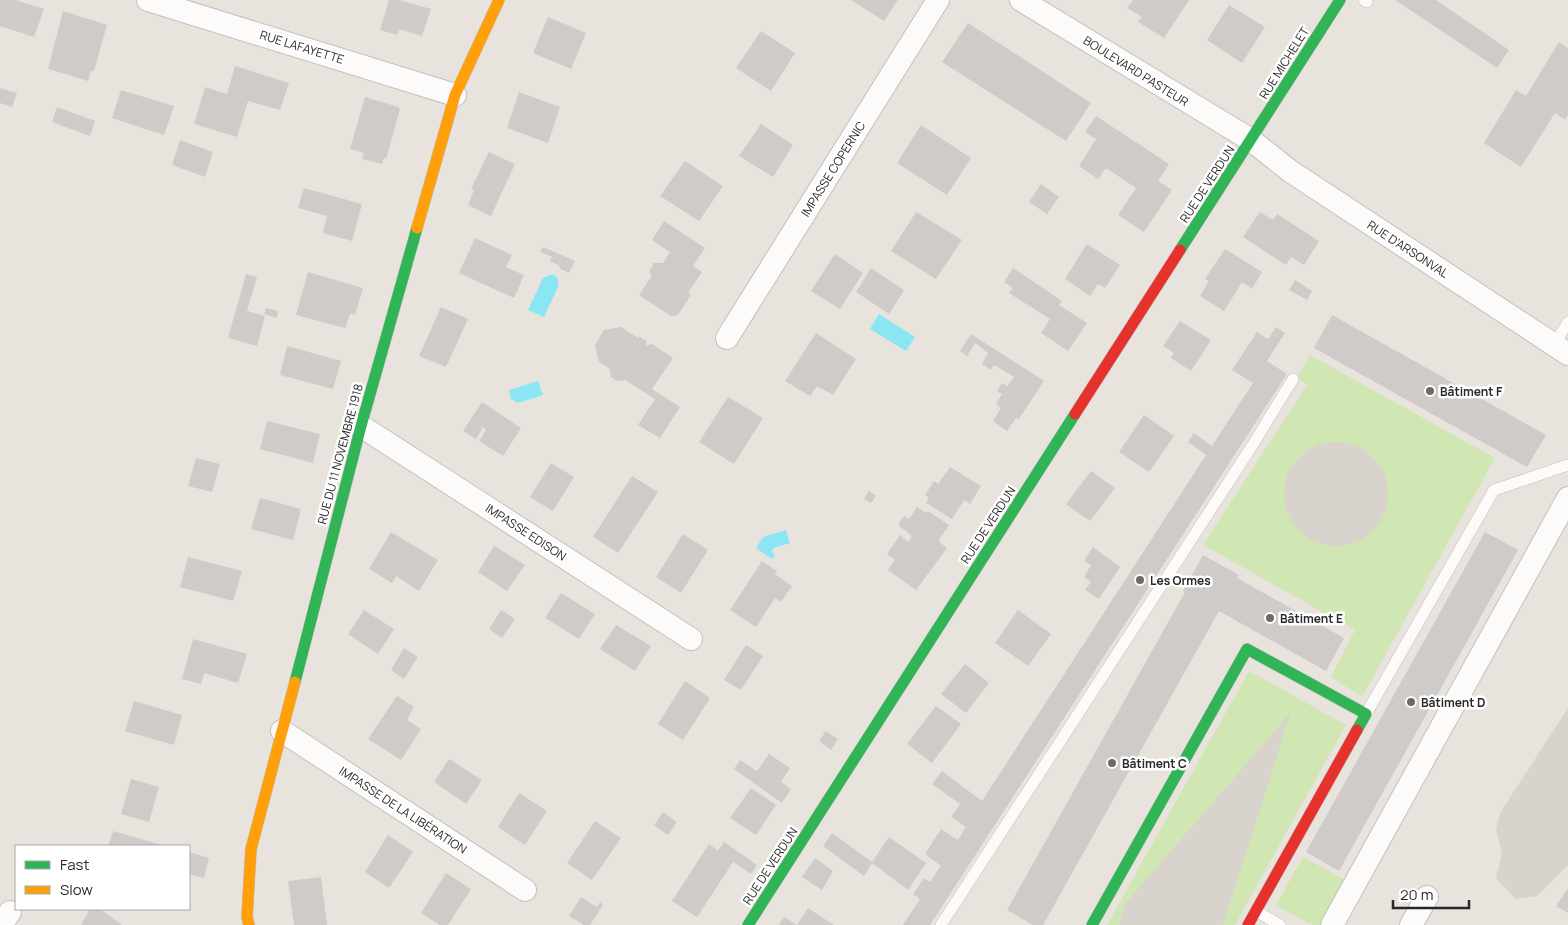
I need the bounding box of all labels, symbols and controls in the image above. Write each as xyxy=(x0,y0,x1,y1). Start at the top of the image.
street label: RUE MICHELET xyxy=(1255,23,1313,102)
street label: RUE LAFAYETTE xyxy=(258,26,346,68)
street label: BOULEVARD PASTEUR xyxy=(1080,32,1192,110)
street label: IMPASSE COPERNIC xyxy=(797,118,869,220)
street label: RUE DE VERDUN xyxy=(1176,142,1238,226)
street label: RUE D'ARSONVAL xyxy=(1364,216,1452,282)
street label: RUE DU 11 NOVEMBRE 1918 xyxy=(313,382,367,526)
place label: Bâtiment F xyxy=(1440,383,1503,400)
marker: Bâtiment F xyxy=(1424,385,1436,397)
street label: RUE DE VERDUN xyxy=(957,483,1019,567)
street label: IMPASSE EDISON xyxy=(482,500,570,564)
place label: Les Ormes xyxy=(1150,572,1211,589)
marker: Les Ormes xyxy=(1134,574,1146,586)
place label: Bâtiment E xyxy=(1280,610,1343,627)
marker: Bâtiment E xyxy=(1264,612,1276,624)
place label: Bâtiment D xyxy=(1421,694,1485,711)
marker: Bâtiment D xyxy=(1405,696,1417,708)
place label: Bâtiment C xyxy=(1122,755,1187,772)
marker: Bâtiment C xyxy=(1106,757,1118,769)
street label: IMPASSE DE LA LIBÉRATION xyxy=(336,762,470,858)
street label: RUE DE VERDUN xyxy=(739,824,801,908)
legend xyxy=(15,845,190,910)
text: Fast xyxy=(60,854,89,875)
scale bar xyxy=(1393,878,1469,910)
text: Slow xyxy=(60,879,93,900)
text: 20 m xyxy=(1400,884,1433,905)

